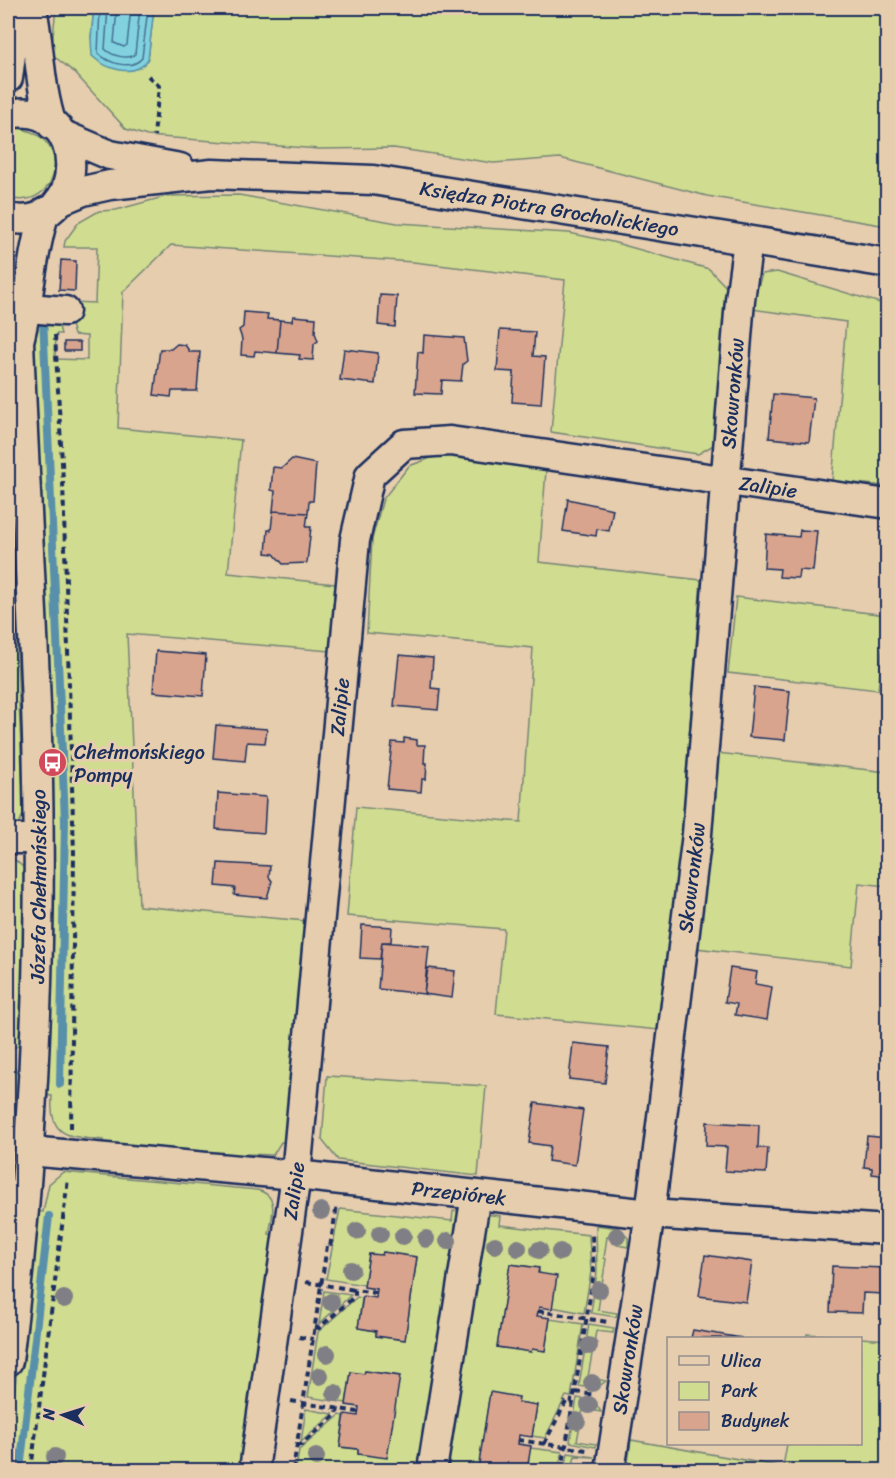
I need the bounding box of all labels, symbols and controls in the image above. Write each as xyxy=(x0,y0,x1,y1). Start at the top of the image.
street label: Księdza Piotra Grocholickiego xyxy=(417,171,681,247)
street label: Skowronków xyxy=(711,337,755,450)
street label: Zalipie xyxy=(737,466,800,509)
street label: Zalipie xyxy=(320,676,360,738)
place label: Chełmońskiego Pompy xyxy=(74,735,205,793)
bus stop icon: Chełmońskiego Pompy xyxy=(37,747,69,779)
street label: Józefa Chełmońskiego xyxy=(20,789,57,985)
street label: Skowronków xyxy=(668,821,716,935)
street label: Zalipie xyxy=(273,1160,315,1222)
street label: Przepiórek xyxy=(410,1171,508,1216)
street label: Skowronków xyxy=(602,1302,654,1417)
legend xyxy=(667,1337,862,1445)
text: Ulica xyxy=(721,1345,762,1377)
text: Park xyxy=(721,1375,758,1407)
north arrow xyxy=(33,1385,93,1445)
text: Budynek xyxy=(721,1405,790,1437)
text: N xyxy=(34,1407,63,1422)

